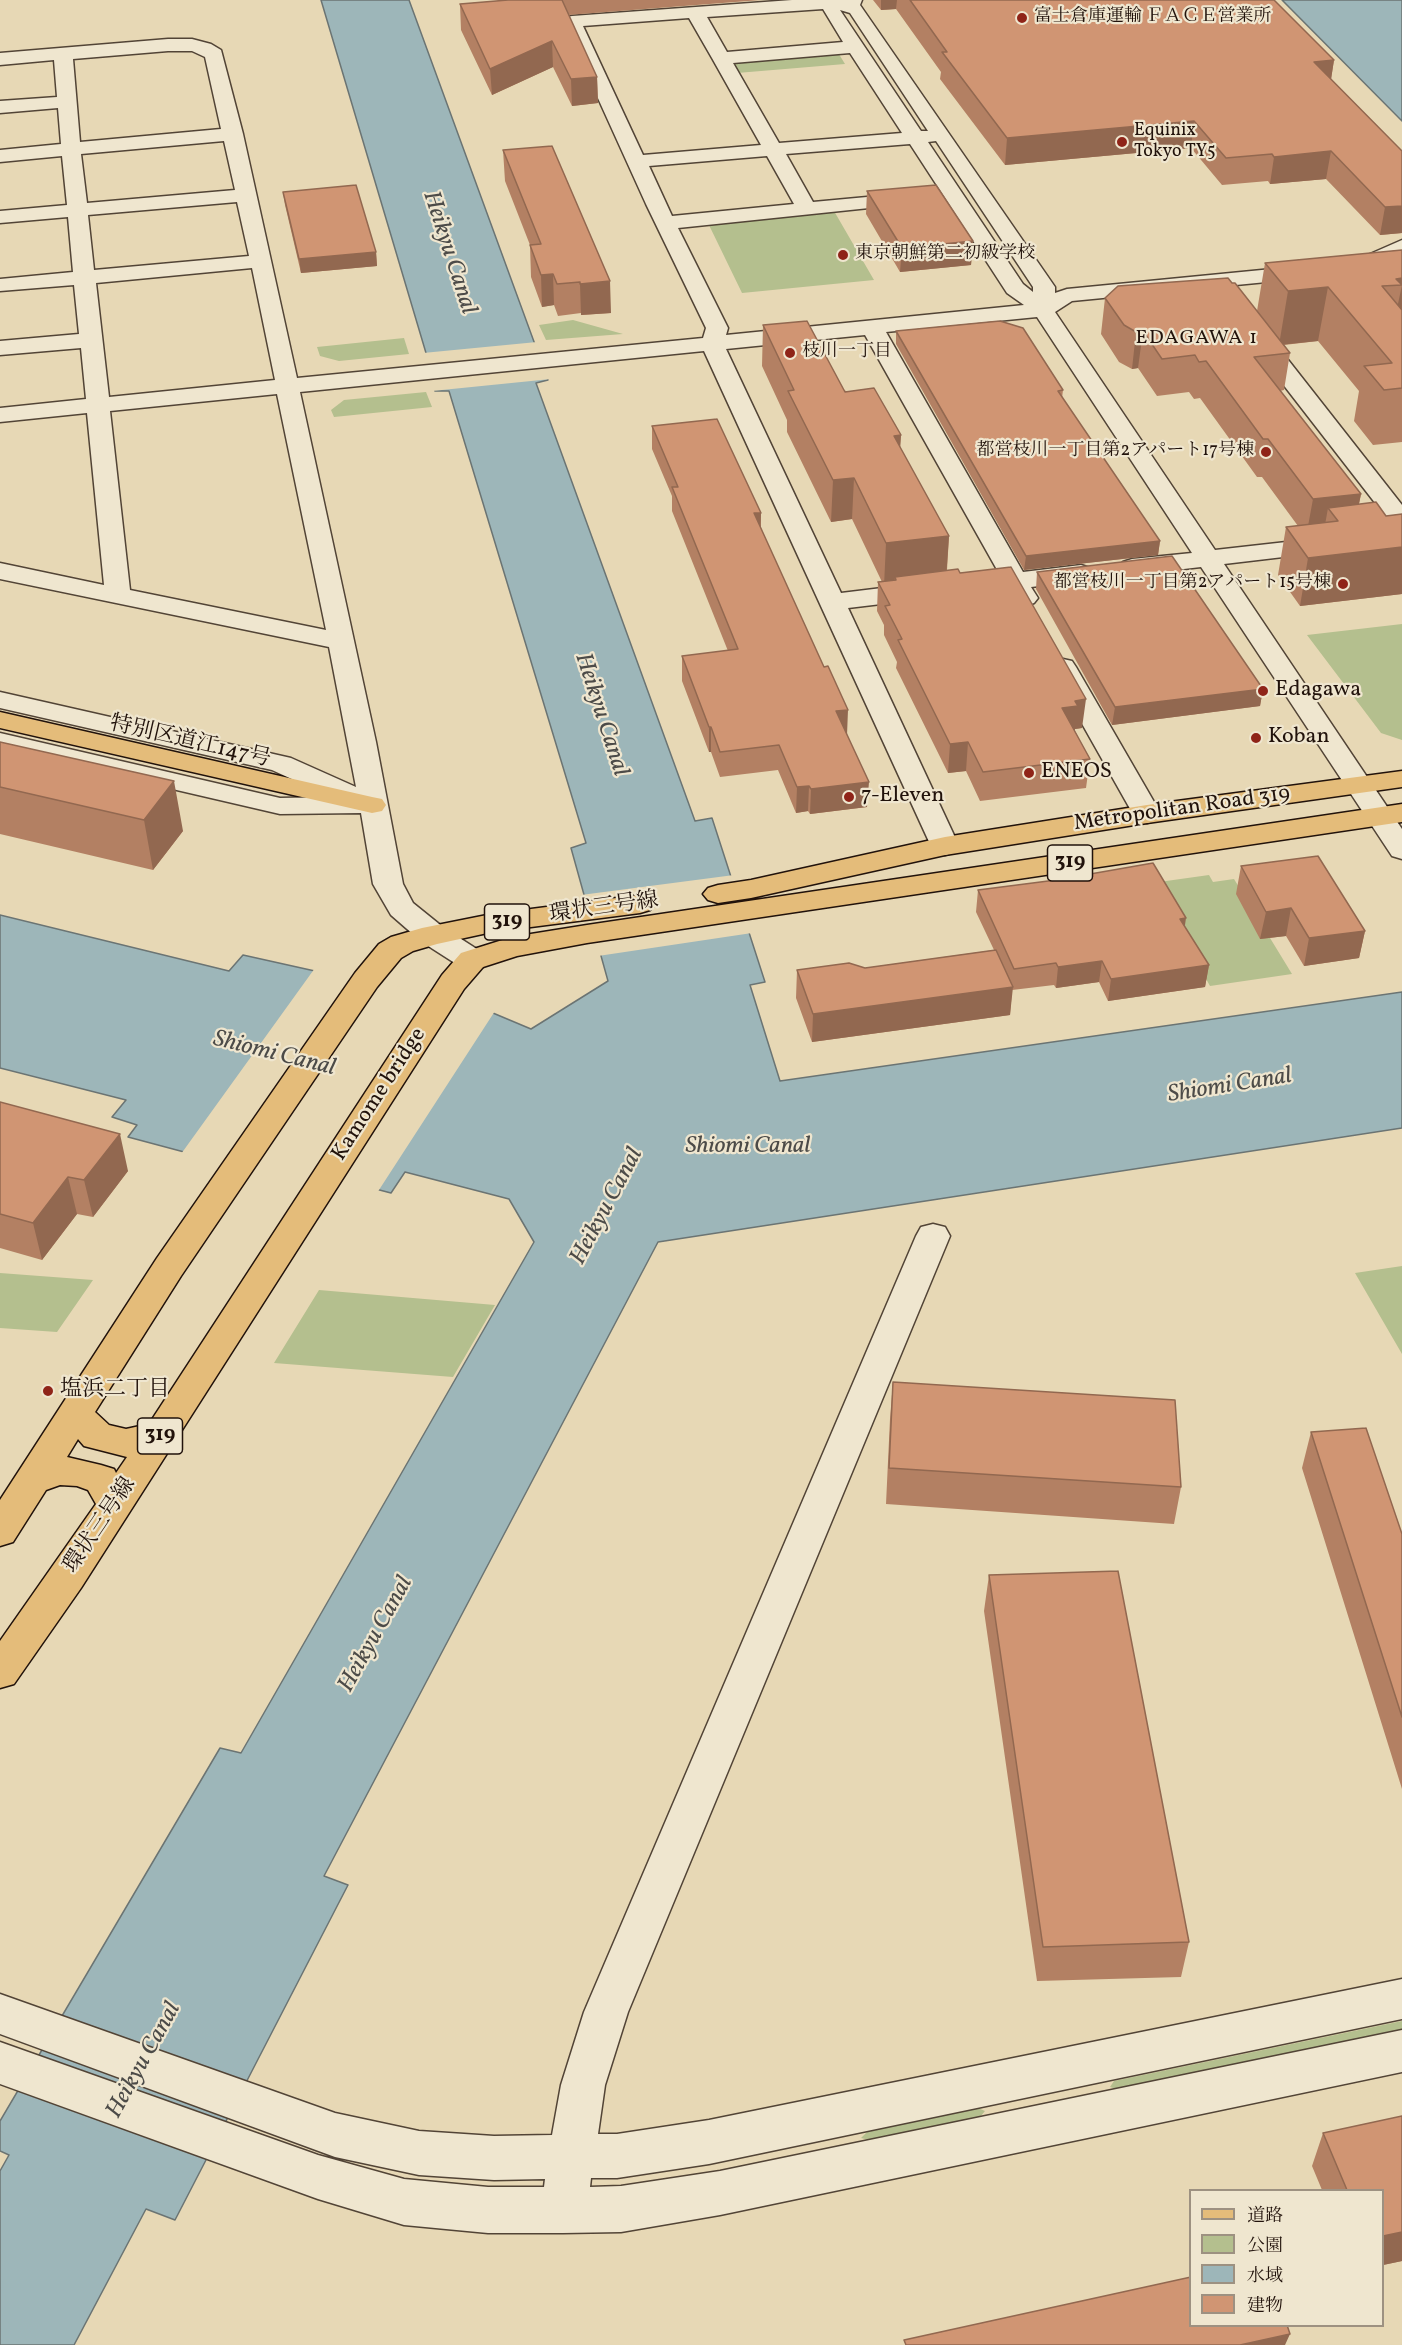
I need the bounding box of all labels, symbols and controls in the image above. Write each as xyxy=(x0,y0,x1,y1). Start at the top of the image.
place label: 富士倉庫運輸 ＦＡＣＥ営業所 xyxy=(1034,7,1272,29)
marker: 富士倉庫運輸 ＦＡＣＥ営業所 xyxy=(1015,11,1029,25)
place label: Equinix Tokyo TY5 xyxy=(1134,121,1216,164)
marker: Equinix Tokyo TY5 xyxy=(1115,135,1129,149)
water label: Heikyu Canal xyxy=(414,188,482,318)
place label: 東京朝鮮第二初級学校 xyxy=(855,244,1035,266)
marker: 東京朝鮮第二初級学校 xyxy=(836,248,850,262)
district label: EDAGAWA 1 xyxy=(1135,327,1259,351)
place label: 枝川一丁目 xyxy=(802,342,892,364)
marker: 枝川一丁目 xyxy=(783,346,797,360)
place label: 都営枝川一丁目第2アパート17号棟 xyxy=(977,441,1254,463)
marker: 都営枝川一丁目第2アパート17号棟 xyxy=(1259,445,1273,459)
place label: 都営枝川一丁目第2アパート15号棟 xyxy=(1054,573,1331,595)
marker: 都営枝川一丁目第2アパート15号棟 xyxy=(1336,577,1350,591)
water label: Heikyu Canal xyxy=(566,650,634,780)
place label: Edagawa xyxy=(1275,678,1361,704)
marker: Edagawa xyxy=(1256,684,1270,698)
street label: 特別区道江147号 xyxy=(107,712,273,774)
place label: Koban xyxy=(1268,725,1330,751)
marker: Koban xyxy=(1249,731,1263,745)
place label: ENEOS xyxy=(1041,760,1112,786)
marker: ENEOS xyxy=(1022,766,1036,780)
street label: Metropolitan Road 319 xyxy=(1072,782,1292,838)
place label: 7-Eleven xyxy=(861,784,944,810)
marker: 7-Eleven xyxy=(842,790,856,804)
road number: 319 xyxy=(1048,845,1092,881)
street label: 環状三号線 xyxy=(548,888,660,930)
road number: 319 xyxy=(484,904,530,940)
street label: Kamome bridge xyxy=(327,1024,433,1166)
water label: Shiomi Canal xyxy=(210,1026,338,1084)
water label: Shiomi Canal xyxy=(1166,1063,1294,1111)
water label: Shiomi Canal xyxy=(686,1134,810,1162)
water label: Heikyu Canal xyxy=(565,1144,651,1270)
place label: 塩浜二丁目 xyxy=(60,1378,170,1404)
marker: 塩浜二丁目 xyxy=(41,1384,55,1398)
road number: 319 xyxy=(138,1418,182,1454)
street label: 環状三号線 xyxy=(59,1473,143,1579)
water label: Heikyu Canal xyxy=(333,1572,421,1698)
water label: Heikyu Canal xyxy=(101,1998,189,2124)
legend xyxy=(1189,2189,1384,2327)
text: 道路 xyxy=(1247,2204,1283,2229)
text: 公園 xyxy=(1247,2234,1283,2259)
text: 水域 xyxy=(1247,2264,1283,2289)
text: 建物 xyxy=(1247,2294,1283,2319)

